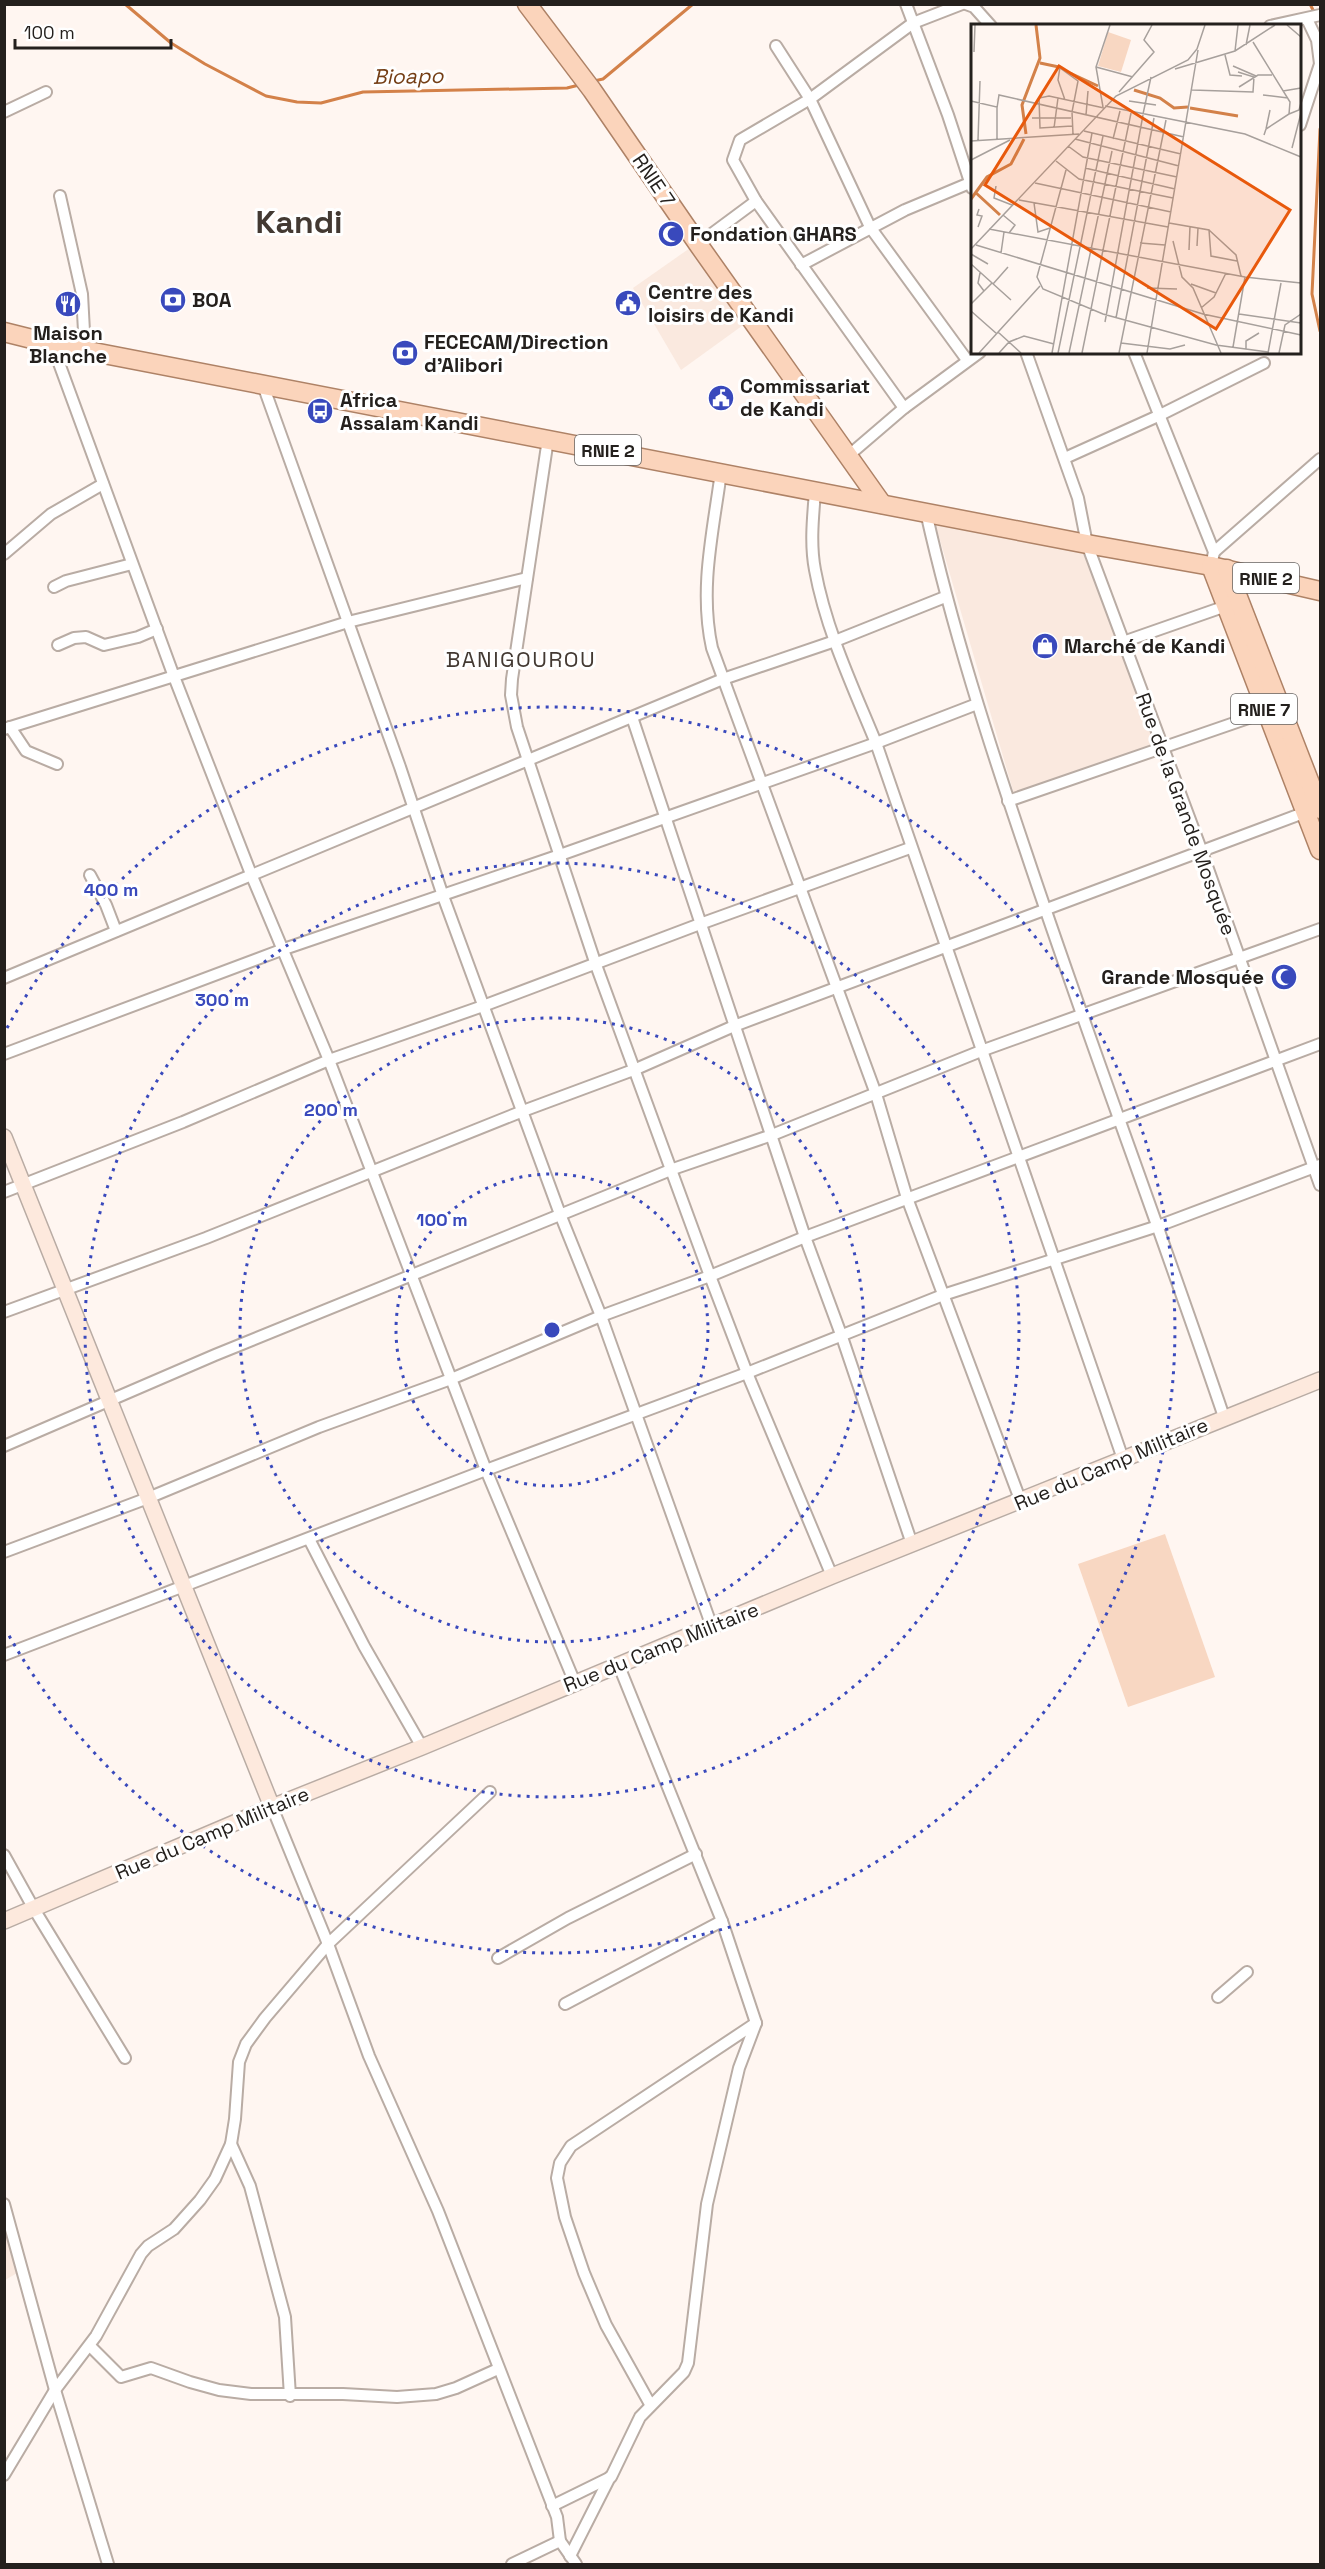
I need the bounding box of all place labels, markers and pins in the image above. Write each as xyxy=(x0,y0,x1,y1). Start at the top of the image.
mosque icon: Fondation GHARS xyxy=(656,219,686,249)
place label: Fondation GHARS xyxy=(690,221,857,247)
place label: Centre des loisirs de Kandi xyxy=(648,279,794,328)
bank icon: BOA xyxy=(158,285,188,315)
place label: BOA xyxy=(192,287,232,313)
public building icon: Centre des loisirs de Kandi xyxy=(613,288,643,318)
restaurant icon: Maison Blanche xyxy=(53,289,83,319)
place label: Maison Blanche xyxy=(29,320,107,369)
place label: FECECAM/Direction d'Alibori xyxy=(424,329,609,378)
bank icon: FECECAM/Direction d'Alibori xyxy=(390,338,420,368)
place label: Commissariat de Kandi xyxy=(740,373,870,422)
public building icon: Commissariat de Kandi xyxy=(706,383,736,413)
place label: Africa Assalam Kandi xyxy=(340,387,479,436)
bus stop icon: Africa Assalam Kandi xyxy=(305,396,335,426)
shop icon: Marché de Kandi xyxy=(1030,631,1060,661)
place label: Marché de Kandi xyxy=(1064,633,1225,659)
mosque icon: Grande Mosquée xyxy=(1269,962,1299,992)
place label: Grande Mosquée xyxy=(1101,964,1264,990)
centre of rings xyxy=(542,1320,562,1340)

